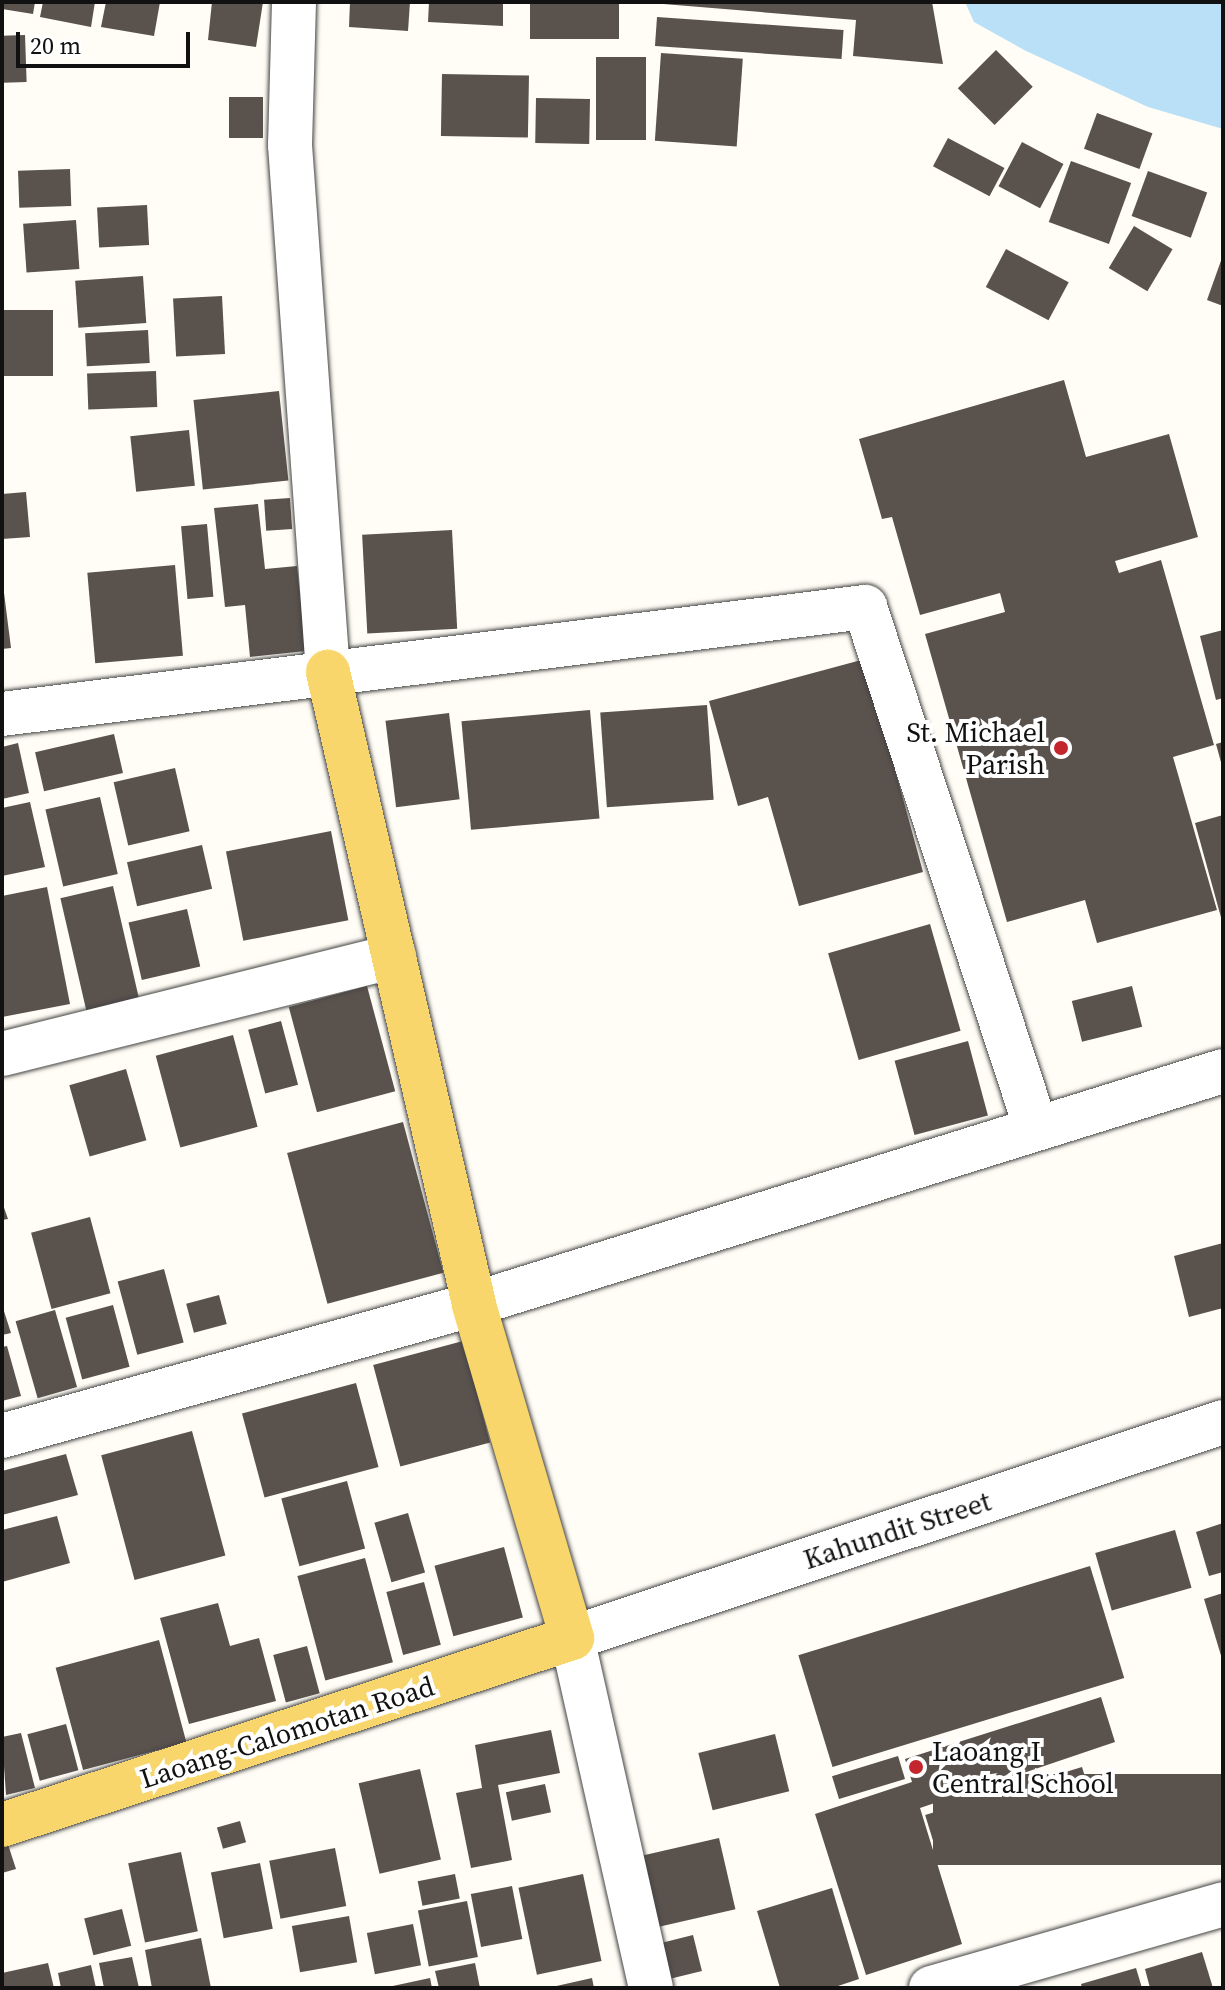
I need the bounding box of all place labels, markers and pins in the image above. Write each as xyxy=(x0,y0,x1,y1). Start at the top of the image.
place label: St. Michael Parish xyxy=(907,715,1045,781)
marker: St. Michael Parish xyxy=(1052,739,1070,757)
place label: Laoang I Central School xyxy=(932,1734,1114,1800)
marker: Laoang I Central School xyxy=(907,1758,925,1776)

